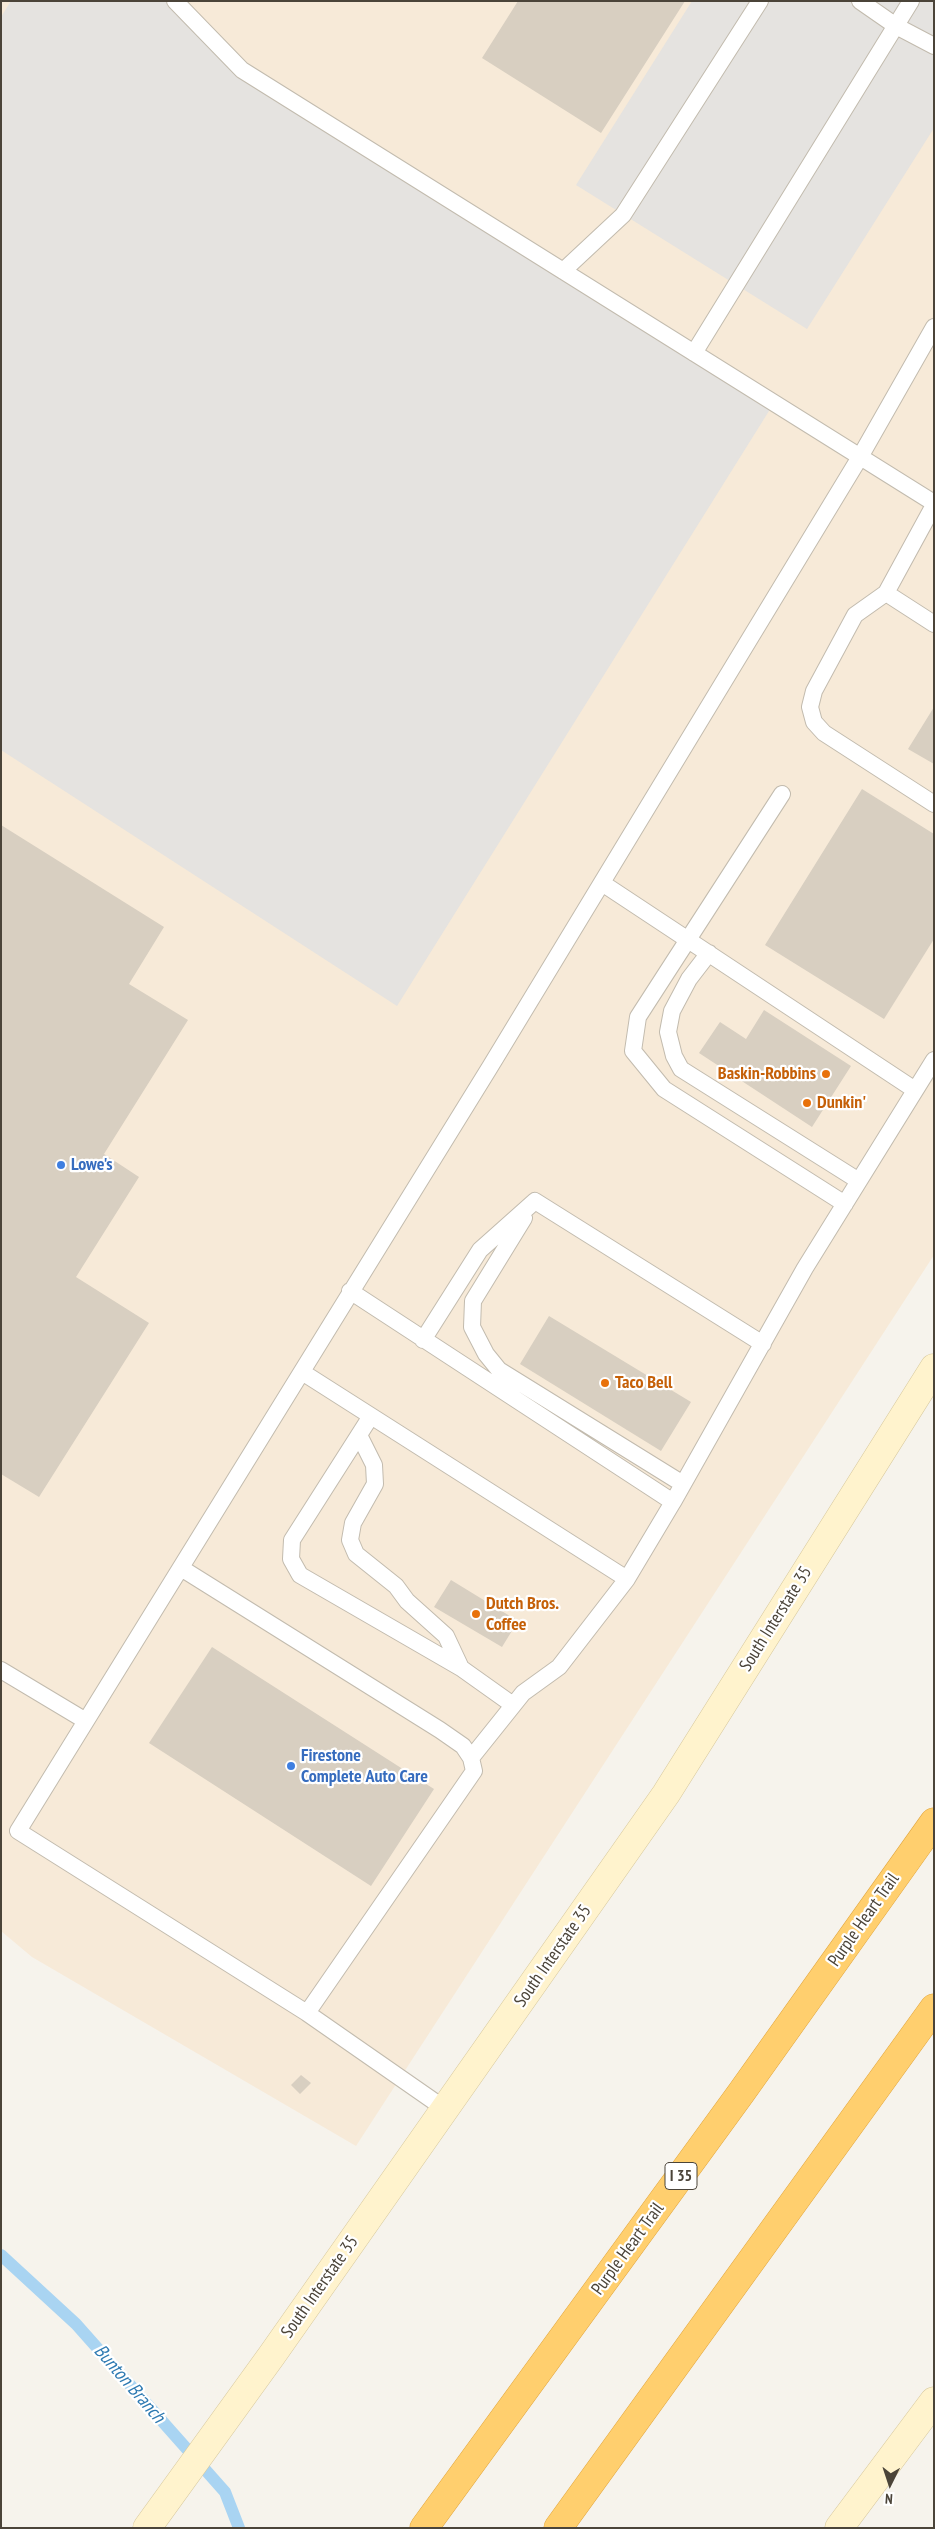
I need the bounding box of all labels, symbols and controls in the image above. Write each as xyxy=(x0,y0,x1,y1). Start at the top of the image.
place label: Baskin-Robbins xyxy=(718,1063,816,1085)
marker: Baskin-Robbins xyxy=(820,1068,832,1080)
place label: Dunkin' xyxy=(817,1092,866,1114)
marker: Dunkin' xyxy=(801,1097,813,1109)
place label: Lowe's xyxy=(71,1154,113,1176)
marker: Lowe's xyxy=(55,1159,67,1171)
place label: Taco Bell xyxy=(615,1372,672,1394)
marker: Taco Bell xyxy=(599,1377,611,1389)
street label: South Interstate 35 xyxy=(735,1563,817,1675)
place label: Dutch Bros. Coffee xyxy=(486,1593,559,1636)
marker: Dutch Bros. Coffee xyxy=(470,1608,482,1620)
place label: Firestone Complete Auto Care xyxy=(301,1745,428,1788)
marker: Firestone Complete Auto Care xyxy=(285,1760,297,1772)
street label: Purple Heart Trail xyxy=(824,1869,904,1971)
street label: South Interstate 35 xyxy=(510,1901,596,2011)
road number: I 35 xyxy=(665,2162,697,2190)
street label: Purple Heart Trail xyxy=(587,2199,669,2299)
street label: South Interstate 35 xyxy=(277,2232,363,2342)
water label: Bunton Branch xyxy=(89,2340,169,2428)
north arrow xyxy=(865,2459,915,2509)
text: N xyxy=(885,2490,893,2508)

